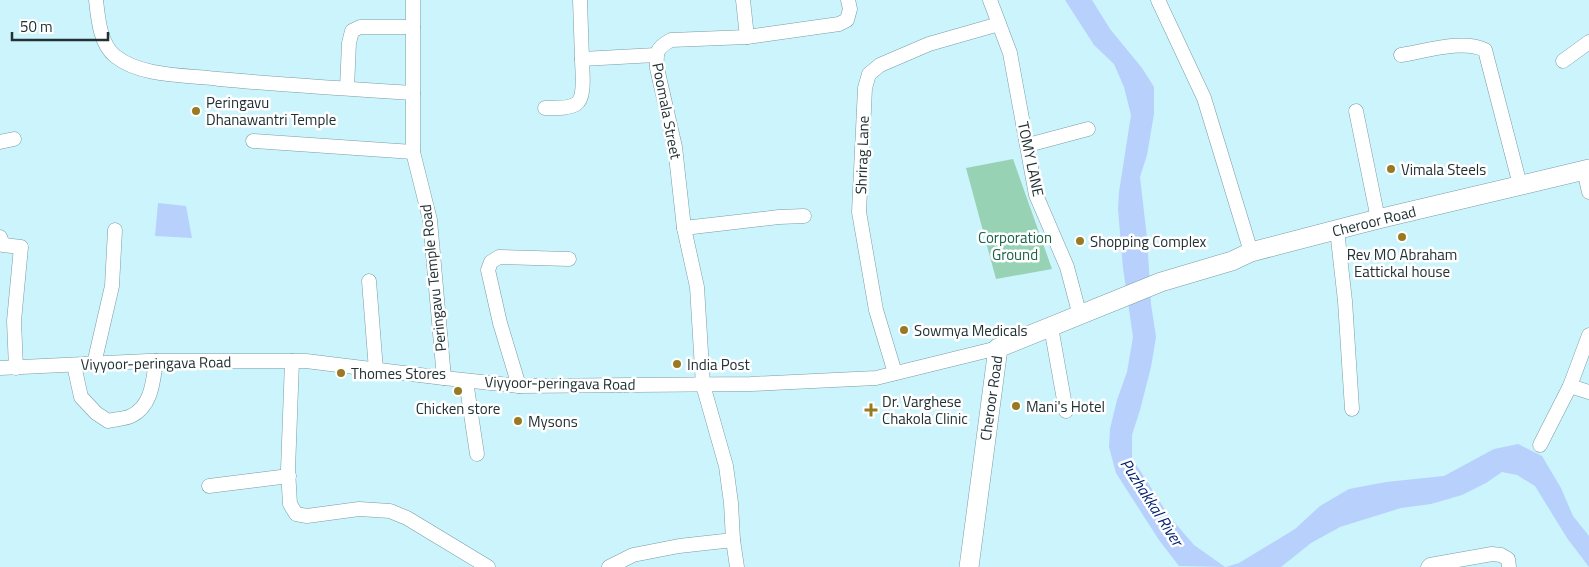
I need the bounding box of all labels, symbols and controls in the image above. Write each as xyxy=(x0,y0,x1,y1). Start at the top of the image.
scale bar xyxy=(12,10,109,42)
text: 50 m xyxy=(20,15,53,38)
street label: Poomala Street xyxy=(646,61,688,162)
place label: Peringavu Dhanawantri Temple xyxy=(206,91,336,131)
marker: Peringavu Dhanawantri Temple xyxy=(190,105,202,117)
street label: Shrirag Lane xyxy=(849,115,875,195)
street label: TOMY LANE xyxy=(1012,119,1050,199)
place label: Vimala Steels xyxy=(1401,158,1486,181)
marker: Vimala Steels xyxy=(1385,163,1397,175)
street label: Cheroor Road xyxy=(1330,199,1418,243)
street label: Peringavu Temple Road xyxy=(414,203,452,353)
park label: Corporation Ground xyxy=(978,226,1052,266)
place label: Shopping Complex xyxy=(1090,230,1207,253)
marker: Rev MO Abraham Eattickal house xyxy=(1396,231,1408,243)
marker: Shopping Complex xyxy=(1074,235,1086,247)
place label: Rev MO Abraham Eattickal house xyxy=(1347,243,1457,283)
place label: Sowmya Medicals xyxy=(914,319,1028,342)
marker: Sowmya Medicals xyxy=(898,324,910,336)
street label: Viyyoor-peringava Road xyxy=(80,350,232,376)
place label: India Post xyxy=(687,353,751,376)
street label: Cheroor Road xyxy=(974,354,1008,442)
marker: India Post xyxy=(671,358,683,370)
place label: Thomes Stores xyxy=(351,362,446,385)
marker: Thomes Stores xyxy=(335,367,347,379)
street label: Viyyoor-peringava Road xyxy=(484,370,636,396)
marker: Chicken store xyxy=(452,385,464,397)
place label: Dr. Varghese Chakola Clinic xyxy=(882,390,968,430)
place label: Mani's Hotel xyxy=(1026,395,1105,418)
place label: Chicken store xyxy=(416,397,500,420)
marker: Mani's Hotel xyxy=(1010,400,1022,412)
marker: Dr. Varghese Chakola Clinic xyxy=(864,403,878,417)
place label: Mysons xyxy=(528,410,578,433)
marker: Mysons xyxy=(512,415,524,427)
water label: Puzhakkal River xyxy=(1115,453,1190,552)

